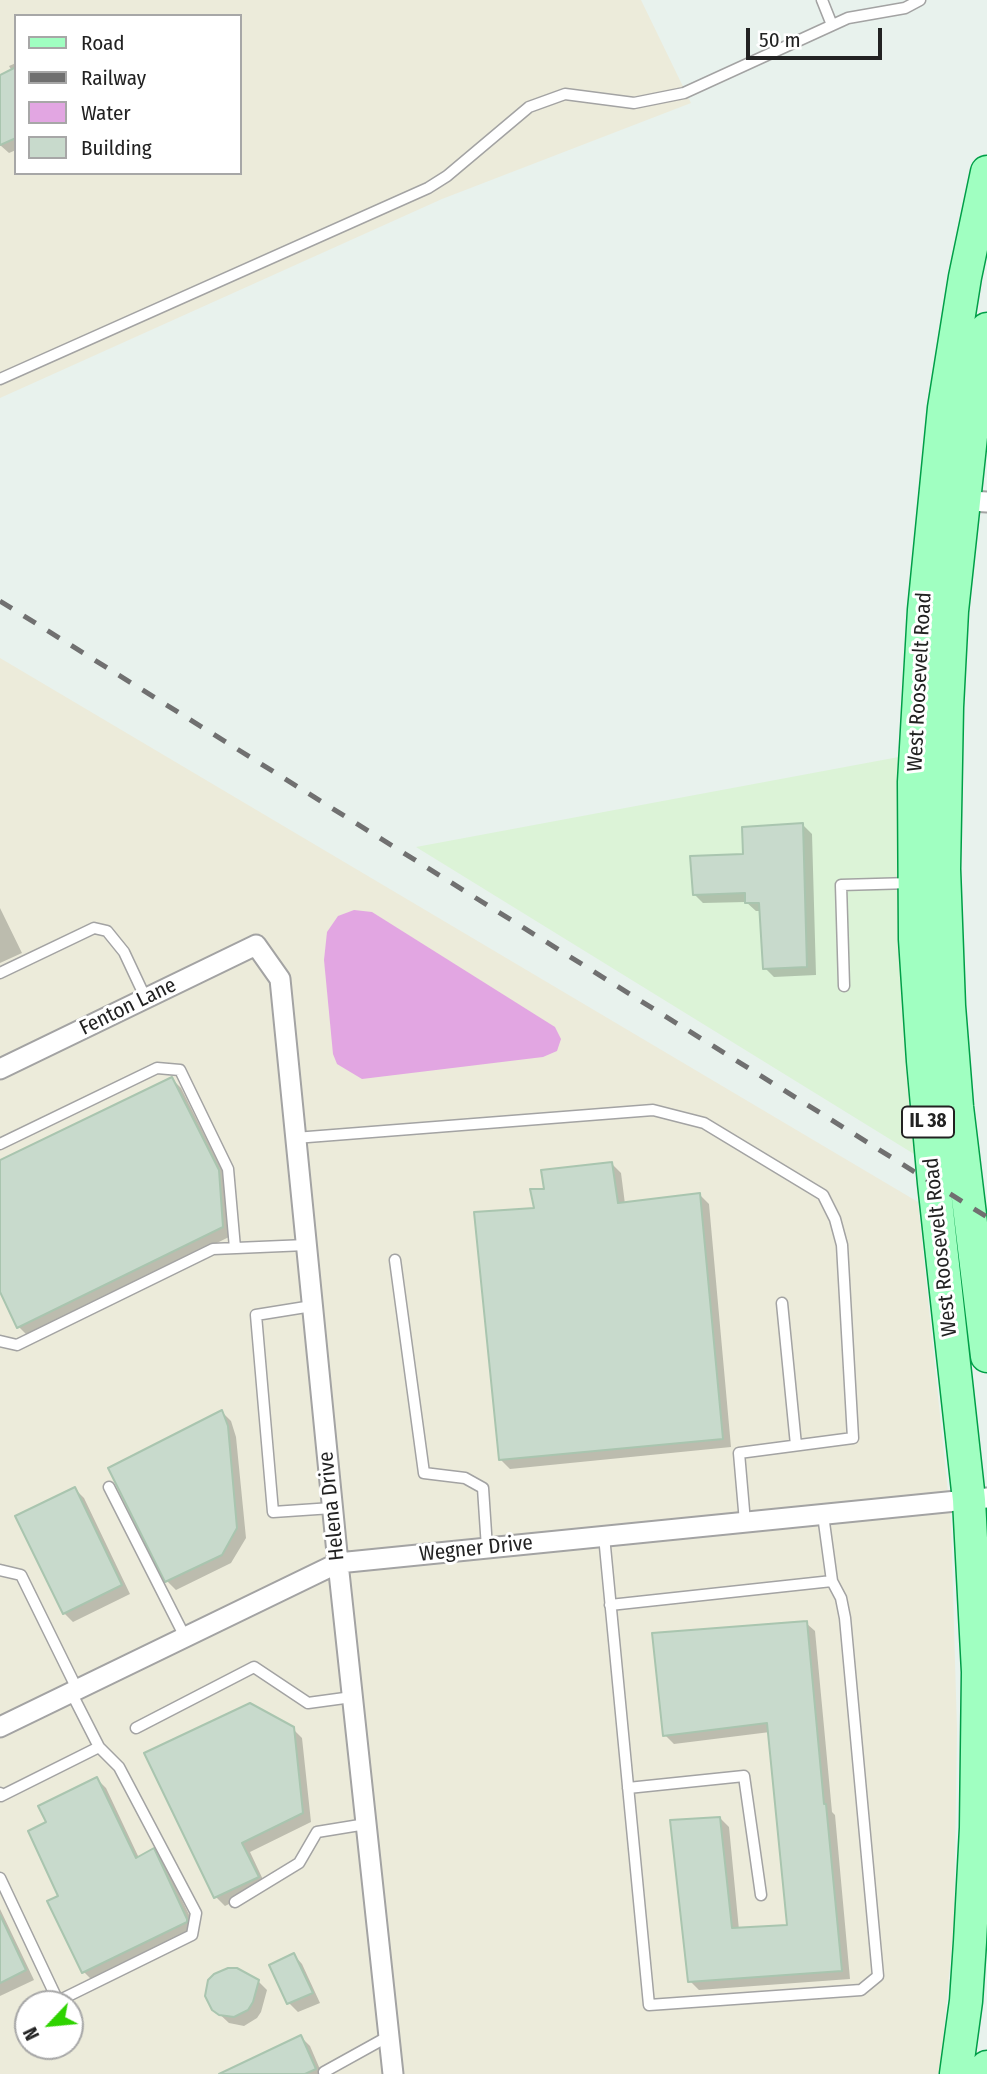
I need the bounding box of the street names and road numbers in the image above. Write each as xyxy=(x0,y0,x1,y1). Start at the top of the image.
street label: West Roosevelt Road xyxy=(903,592,937,772)
street label: Fenton Lane xyxy=(76,973,180,1041)
road number: IL 38 xyxy=(902,1106,954,1138)
street label: West Roosevelt Road xyxy=(919,1156,963,1338)
street label: Helena Drive xyxy=(314,1450,350,1562)
street label: Wegner Drive xyxy=(418,1531,534,1567)

